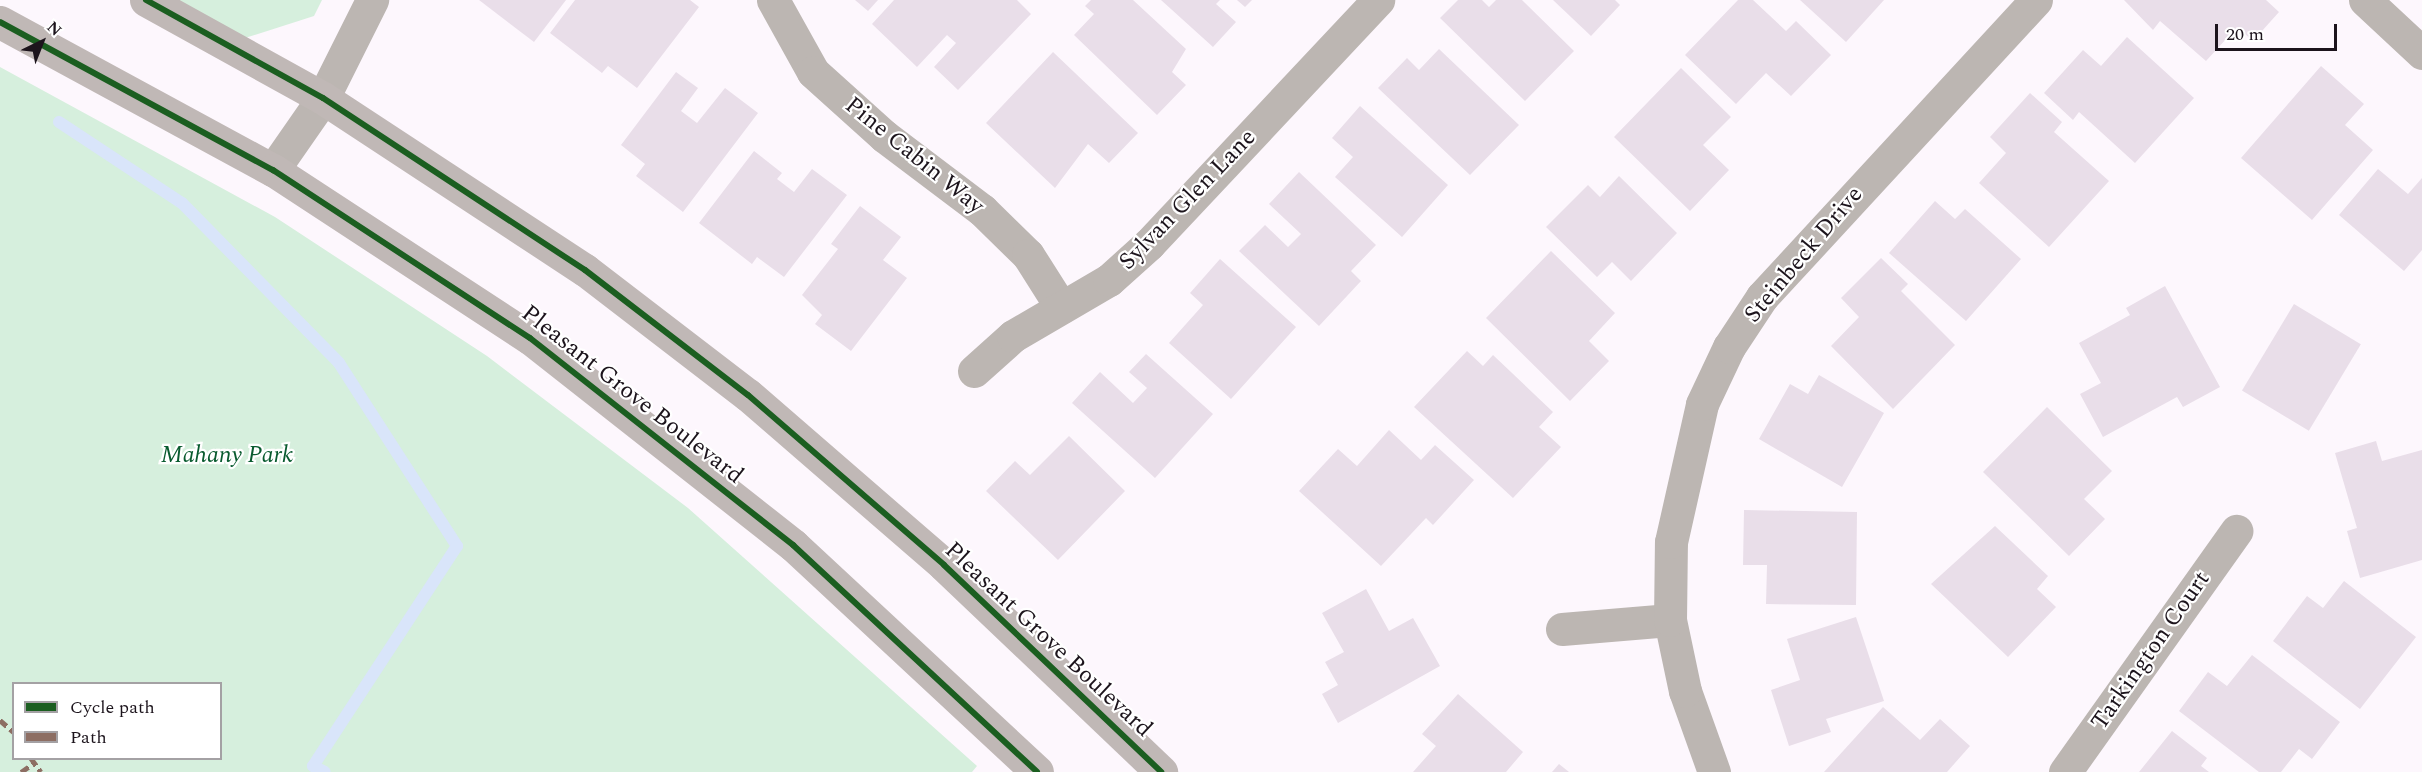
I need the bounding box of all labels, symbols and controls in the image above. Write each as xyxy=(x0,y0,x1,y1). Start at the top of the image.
north arrow xyxy=(12,12,72,72)
scale bar xyxy=(2218,12,2340,50)
text: N xyxy=(41,16,67,42)
text: 20 m xyxy=(2226,21,2264,48)
street label: Pine Cabin Way xyxy=(839,91,989,221)
street label: Sylvan Glen Lane xyxy=(1114,124,1262,276)
street label: Steinbeck Drive xyxy=(1739,181,1869,329)
street label: Pleasant Grove Boulevard xyxy=(515,299,749,491)
park label: Mahany Park xyxy=(161,442,293,470)
street label: Pleasant Grove Boulevard xyxy=(938,536,1158,744)
street label: Tarkington Court xyxy=(2086,566,2216,736)
legend xyxy=(12,682,222,760)
text: Cycle path xyxy=(70,694,155,721)
text: Path xyxy=(70,724,107,751)

